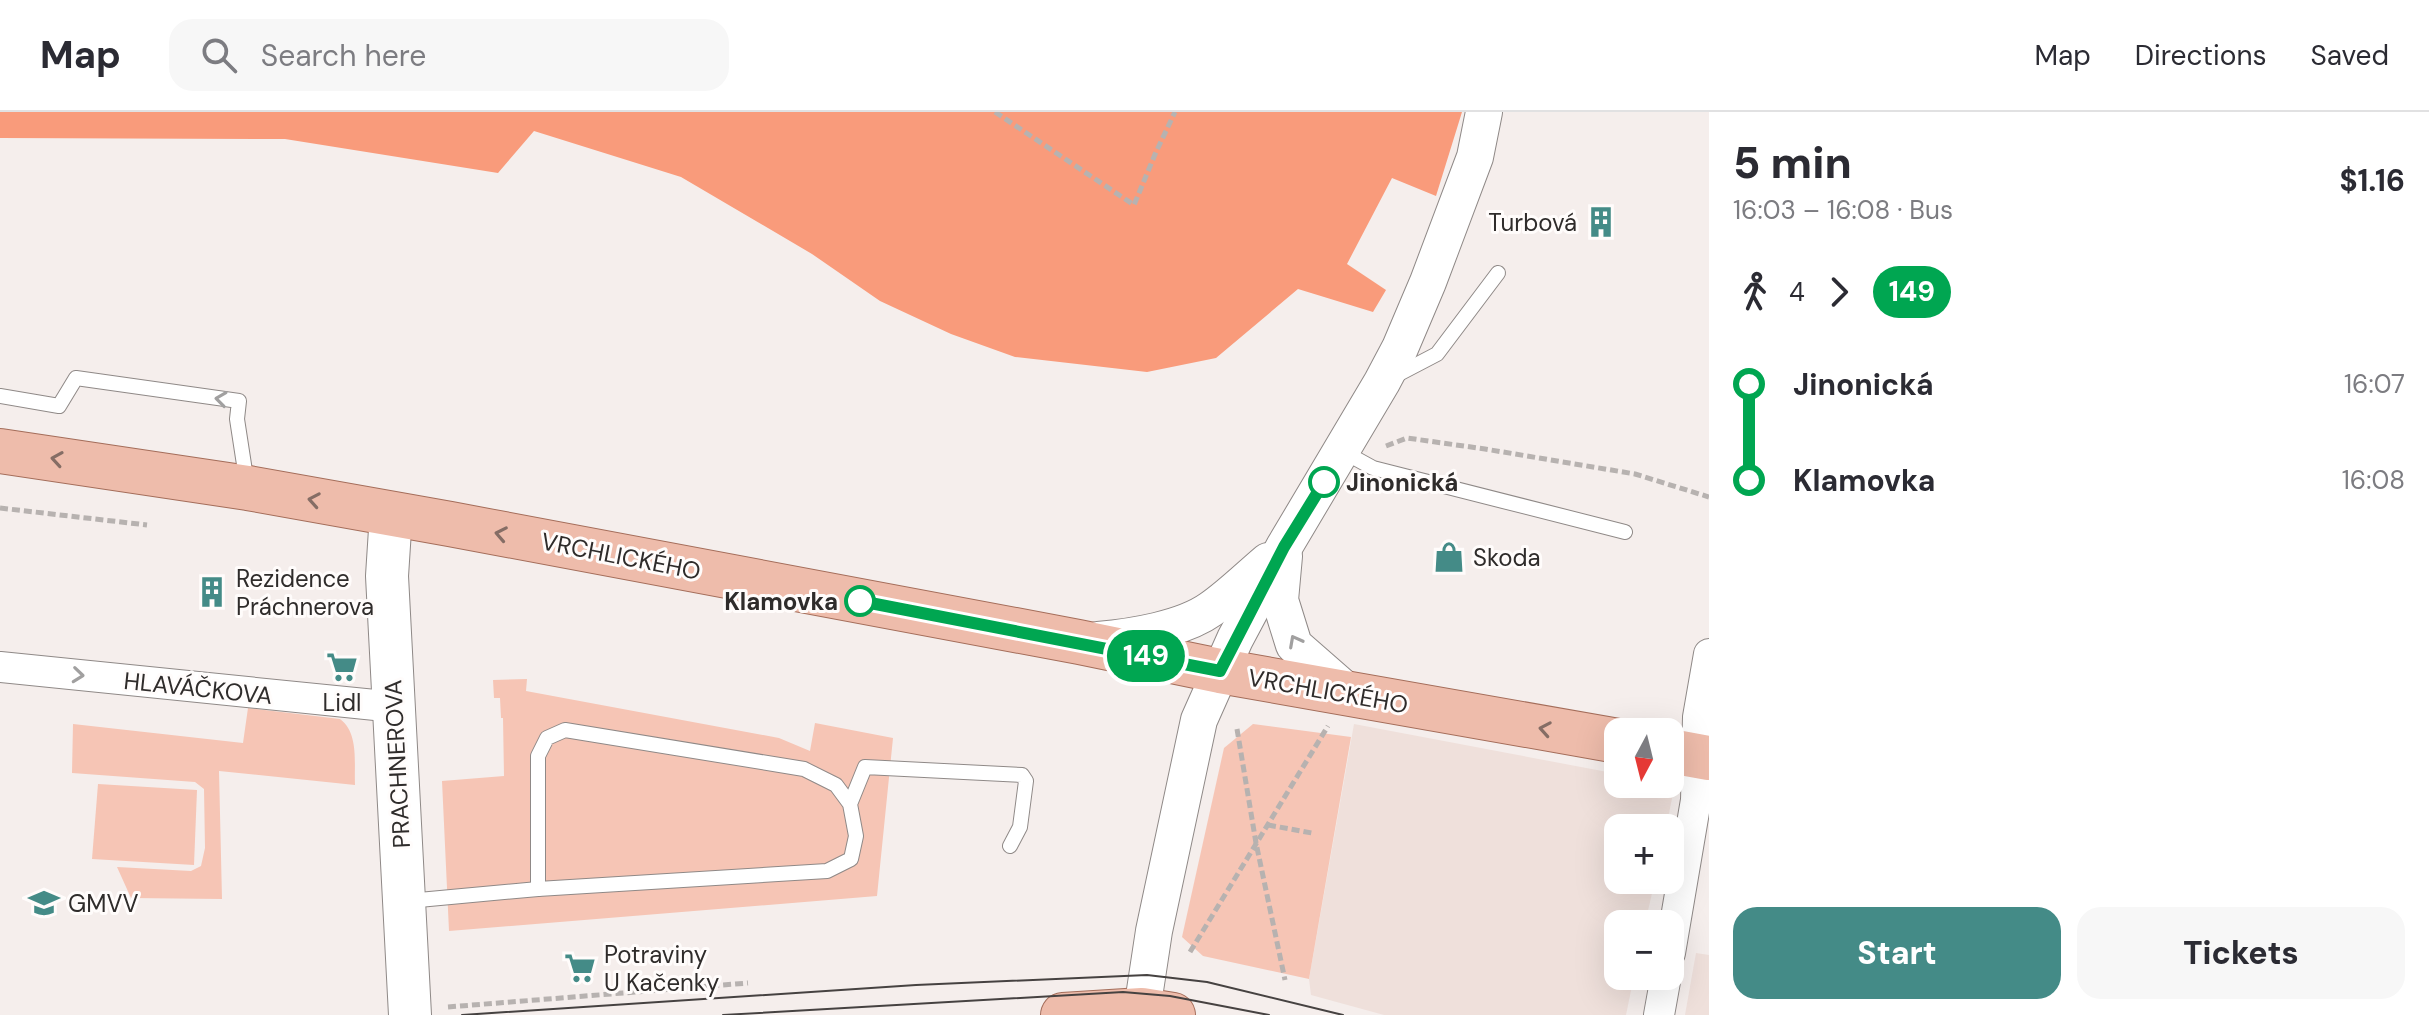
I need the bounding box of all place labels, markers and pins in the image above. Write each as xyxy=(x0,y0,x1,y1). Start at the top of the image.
building icon: Turbová xyxy=(1584,205,1618,239)
place label: Turbová xyxy=(1488,207,1577,238)
marker: Jinonická xyxy=(1309,467,1339,497)
place label: Jinonická xyxy=(1346,467,1458,498)
shop icon: Skoda xyxy=(1432,540,1466,574)
place label: Skoda xyxy=(1473,542,1541,573)
place label: Rezidence Práchnerova xyxy=(236,563,374,622)
building icon: Rezidence Práchnerova xyxy=(195,575,229,609)
place label: Klamovka xyxy=(724,586,838,617)
marker: Klamovka xyxy=(845,586,875,616)
supermarket icon: Lidl xyxy=(325,650,359,684)
place label: Lidl xyxy=(323,687,361,718)
school or university icon: GMVV xyxy=(27,886,61,920)
place label: GMVV xyxy=(68,888,139,919)
place label: Potraviny U Kačenky xyxy=(604,939,719,998)
supermarket icon: Potraviny U Kačenky xyxy=(563,951,597,985)

